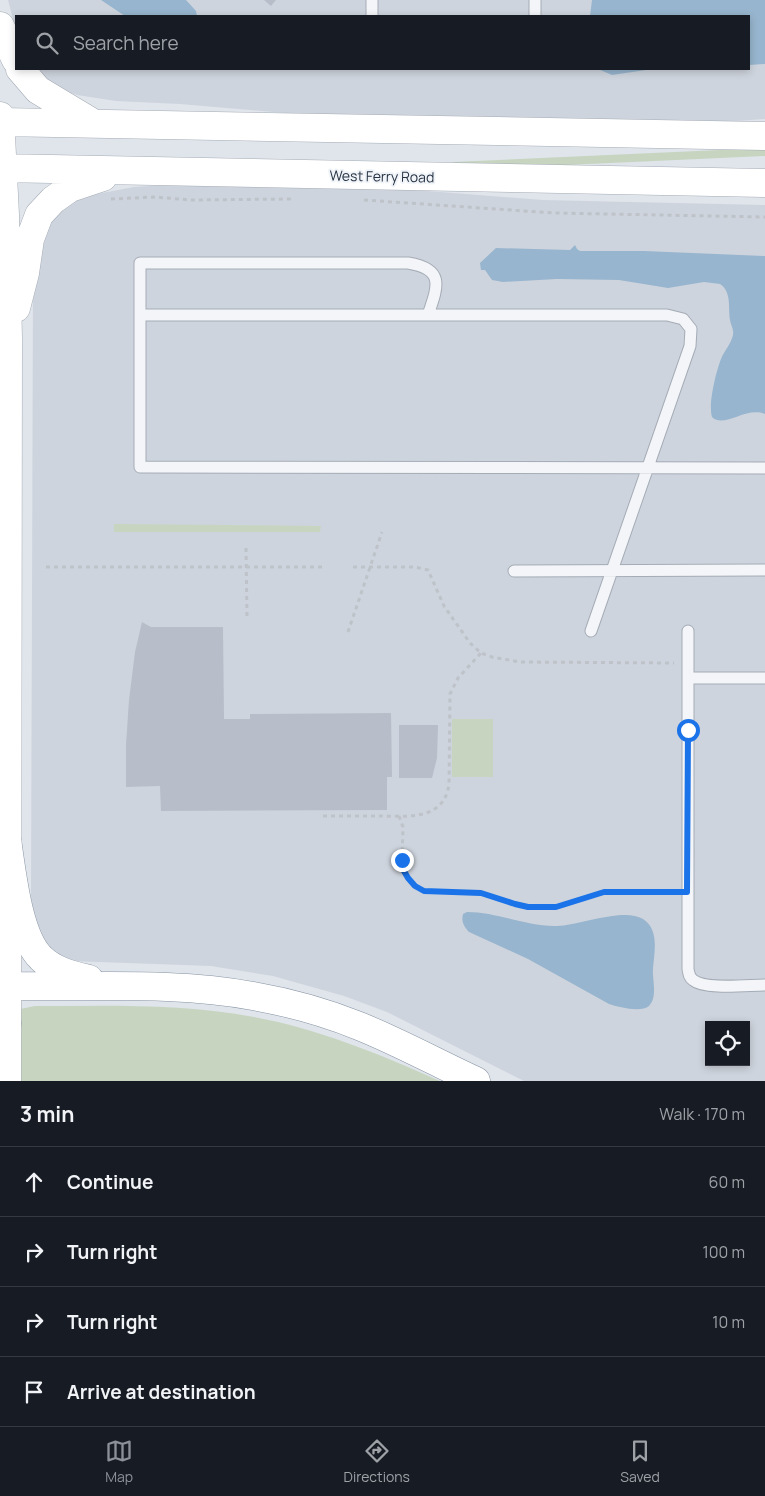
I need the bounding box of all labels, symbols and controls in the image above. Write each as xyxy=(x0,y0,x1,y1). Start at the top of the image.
search box xyxy=(15,15,750,70)
icon: search xyxy=(33,29,61,57)
text: Search here xyxy=(73,30,179,56)
street label: West Ferry Road xyxy=(330,166,434,186)
route start xyxy=(677,719,700,742)
route end xyxy=(391,849,414,872)
map controls xyxy=(705,1021,750,1066)
button: locate xyxy=(705,1021,750,1066)
text: 3 min xyxy=(20,1100,74,1128)
text: Walk · 170 m xyxy=(659,1103,745,1125)
icon: ahead xyxy=(20,1168,48,1196)
text: Continue xyxy=(67,1169,153,1195)
text: 60 m xyxy=(709,1171,745,1193)
icon: right xyxy=(20,1238,48,1266)
text: Turn right xyxy=(67,1239,157,1265)
text: 100 m xyxy=(702,1241,745,1263)
icon: right xyxy=(20,1308,48,1336)
text: Turn right xyxy=(67,1309,157,1335)
text: 10 m xyxy=(712,1311,745,1333)
icon: arrive xyxy=(20,1378,48,1406)
text: Arrive at destination xyxy=(67,1379,256,1405)
tab: Map xyxy=(105,1437,133,1486)
tab: Directions xyxy=(344,1437,410,1486)
tab: Saved xyxy=(620,1437,660,1486)

